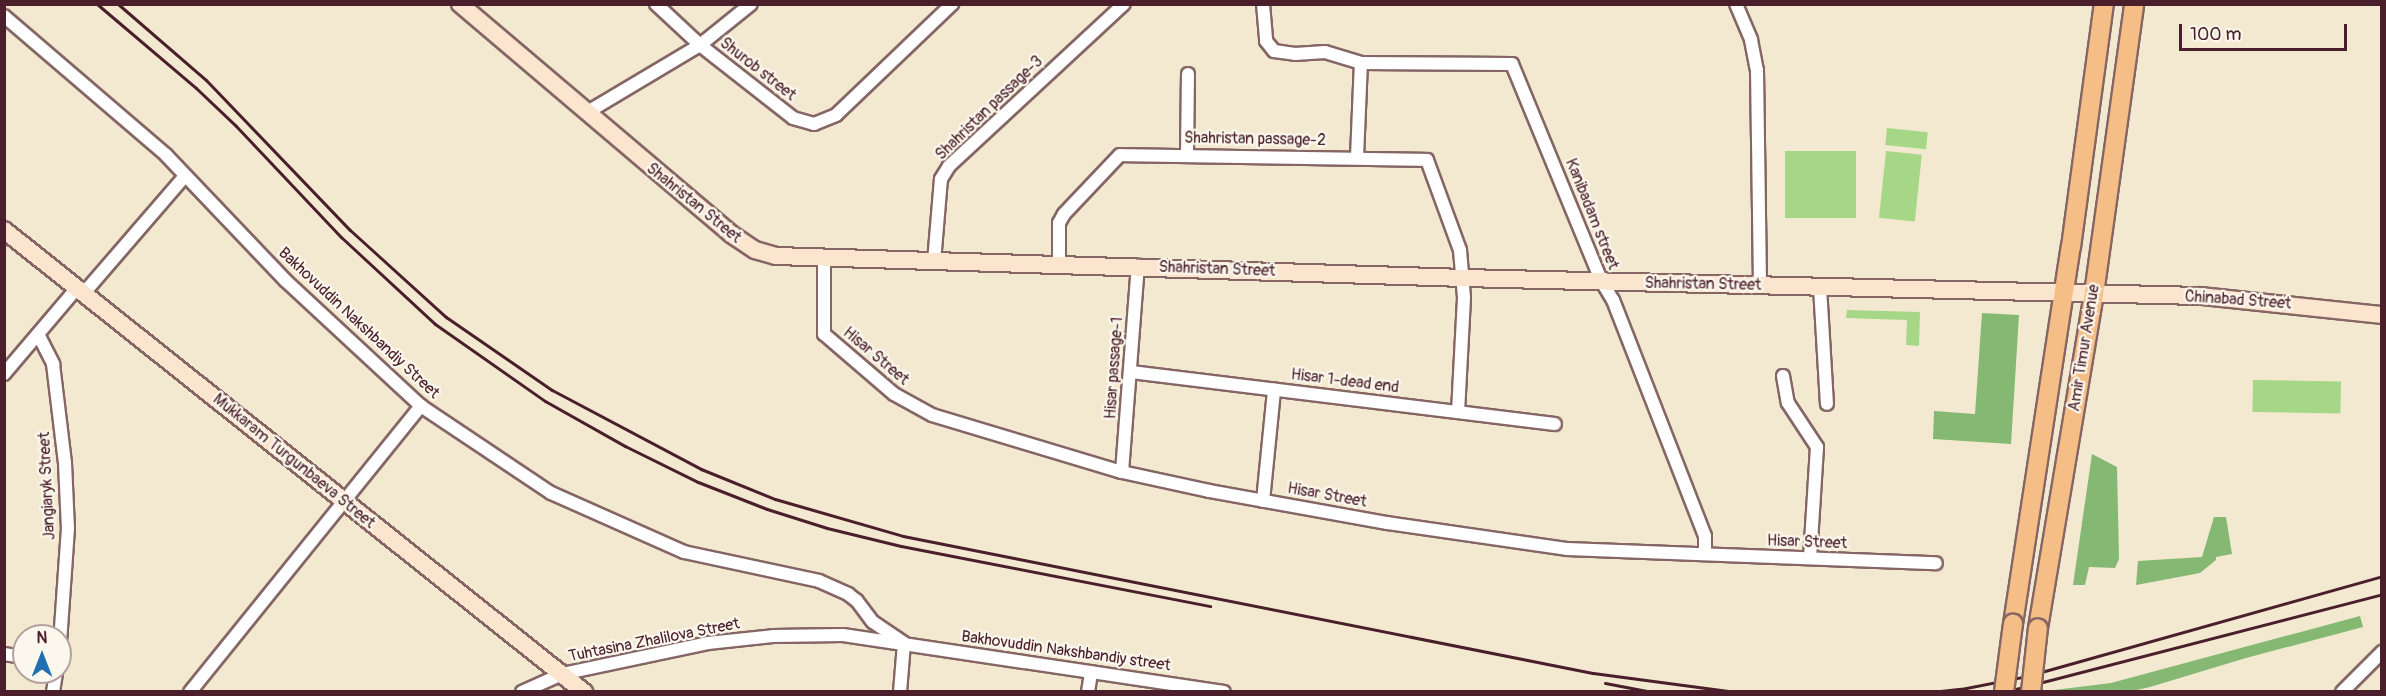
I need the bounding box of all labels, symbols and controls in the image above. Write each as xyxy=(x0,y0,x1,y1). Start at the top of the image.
scale bar xyxy=(2182,12,2350,50)
text: 100 m xyxy=(2190,23,2242,46)
street label: Shurob street xyxy=(716,33,800,105)
street label: Shahristan passage-3 xyxy=(931,52,1047,164)
street label: Shahristan passage-2 xyxy=(1184,128,1326,150)
street label: Kanibadam street xyxy=(1561,156,1623,272)
street label: Shahristan Street xyxy=(643,159,745,247)
street label: Bakhovuddin Nakshbandiy Street xyxy=(274,243,444,403)
street label: Shahristan Street xyxy=(1158,257,1276,281)
street label: Shahristan Street xyxy=(1644,273,1762,295)
street label: Amir Timur Avenue xyxy=(2064,283,2104,413)
street label: Chinabad Street xyxy=(2184,287,2292,313)
street label: Hisar passage-1 xyxy=(1101,316,1127,420)
street label: Hisar Street xyxy=(839,323,913,389)
street label: Hisar 1-dead end xyxy=(1290,365,1400,397)
street label: Mukkaram Turgunbaeva Street xyxy=(209,390,379,532)
street label: Jangiaryk Street xyxy=(35,432,59,540)
street label: Hisar Street xyxy=(1286,479,1368,511)
street label: Hisar Street xyxy=(1767,531,1847,553)
street label: Tuhtasina Zhalilova Street xyxy=(567,614,741,666)
north arrow xyxy=(12,624,72,684)
street label: Bakhovuddin Nakshbandiy street xyxy=(960,627,1172,675)
text: N xyxy=(37,628,47,648)

